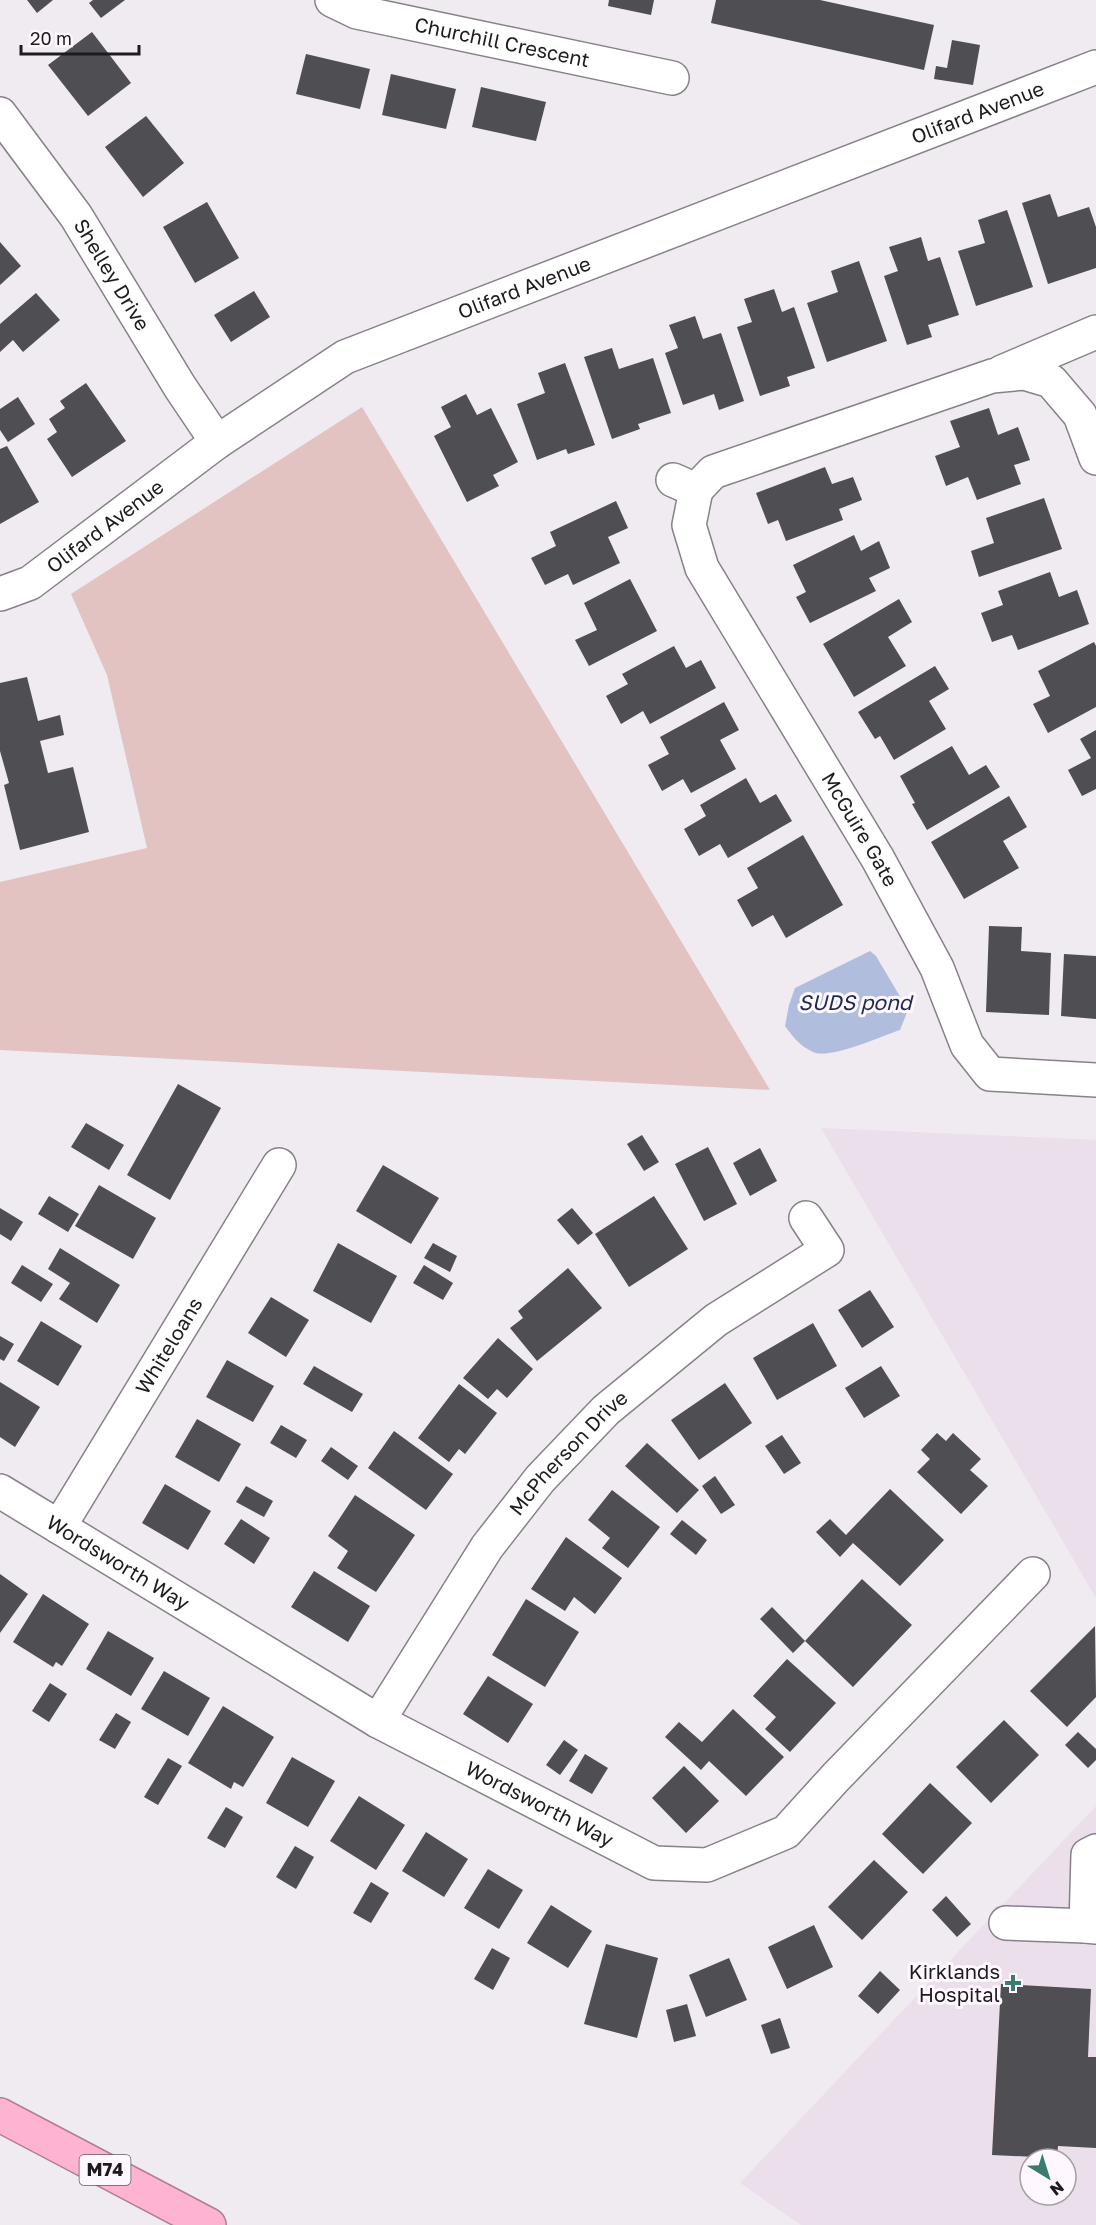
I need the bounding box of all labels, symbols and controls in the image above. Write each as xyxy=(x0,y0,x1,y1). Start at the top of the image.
street label: Churchill Crescent xyxy=(413,11,592,71)
scale bar xyxy=(21,18,140,56)
text: 20 m xyxy=(30,27,72,49)
street label: Olifard Avenue xyxy=(907,75,1047,148)
street label: Shelley Drive xyxy=(70,214,156,334)
street label: Olifard Avenue xyxy=(454,250,594,323)
street label: Olifard Avenue xyxy=(41,474,168,577)
street label: McGuire Gate xyxy=(817,767,904,890)
water label: SUDS pond xyxy=(798,989,914,1015)
street label: Whiteloans xyxy=(130,1293,207,1398)
street label: McPherson Drive xyxy=(503,1385,632,1520)
street label: Wordsworth Way xyxy=(43,1509,194,1614)
street label: Wordsworth Way xyxy=(462,1755,618,1851)
place label: Kirklands Hospital xyxy=(909,1959,1000,2006)
marker: Kirklands Hospital xyxy=(1004,1974,1022,1992)
north arrow xyxy=(1018,2147,1078,2207)
road number: M74 xyxy=(80,2155,130,2185)
text: N xyxy=(1046,2177,1068,2200)

